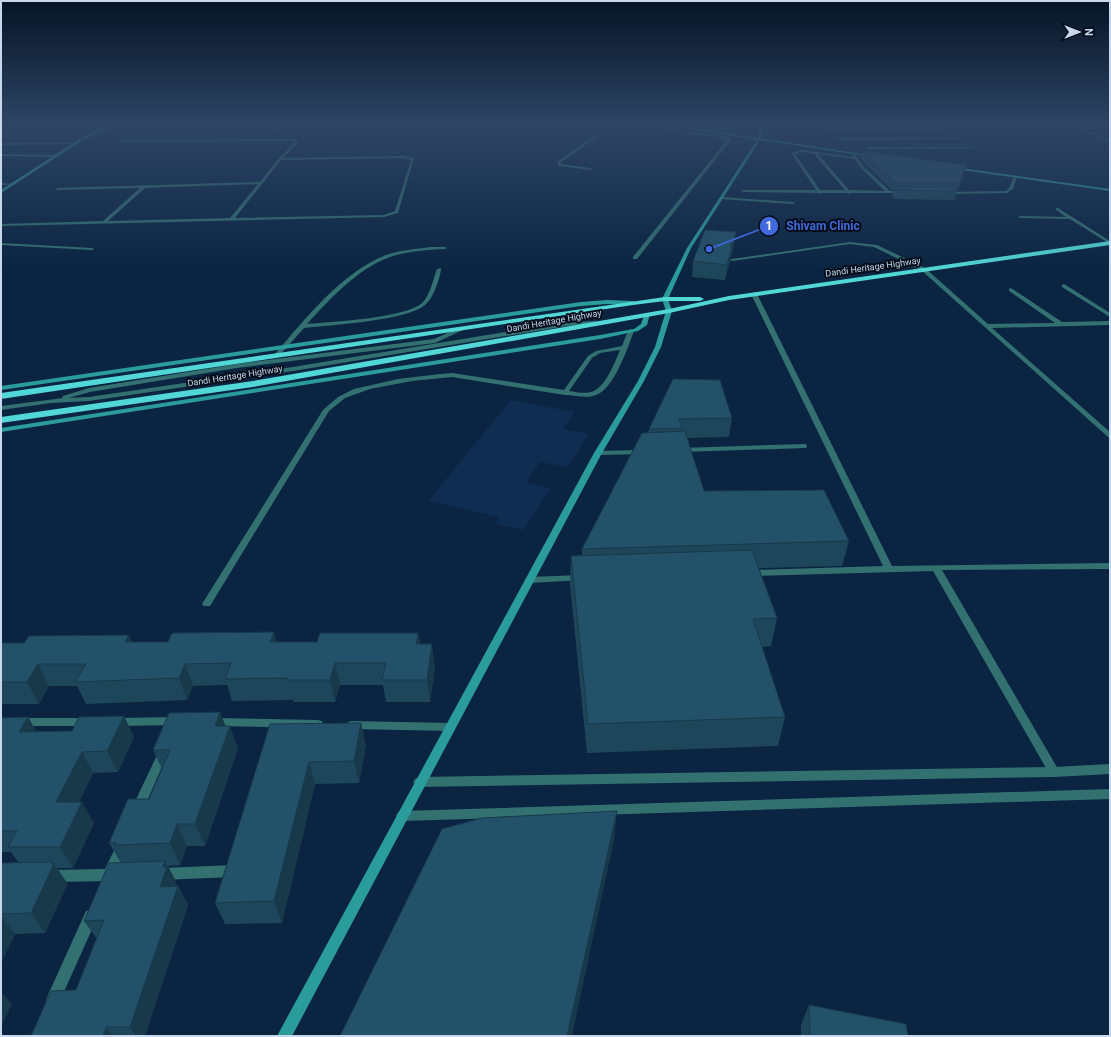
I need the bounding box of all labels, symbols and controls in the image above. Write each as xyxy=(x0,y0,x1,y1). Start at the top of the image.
north arrow xyxy=(1059,12,1099,52)
text: N xyxy=(1082,28,1095,36)
callout: Shivam Clinic xyxy=(759,214,868,238)
text: 1 xyxy=(766,219,772,233)
text: Shivam Clinic xyxy=(786,219,860,233)
street label: Dandi Heritage Highway xyxy=(825,255,922,279)
street label: Dandi Heritage Highway xyxy=(506,308,603,334)
street label: Dandi Heritage Highway xyxy=(187,363,284,388)

